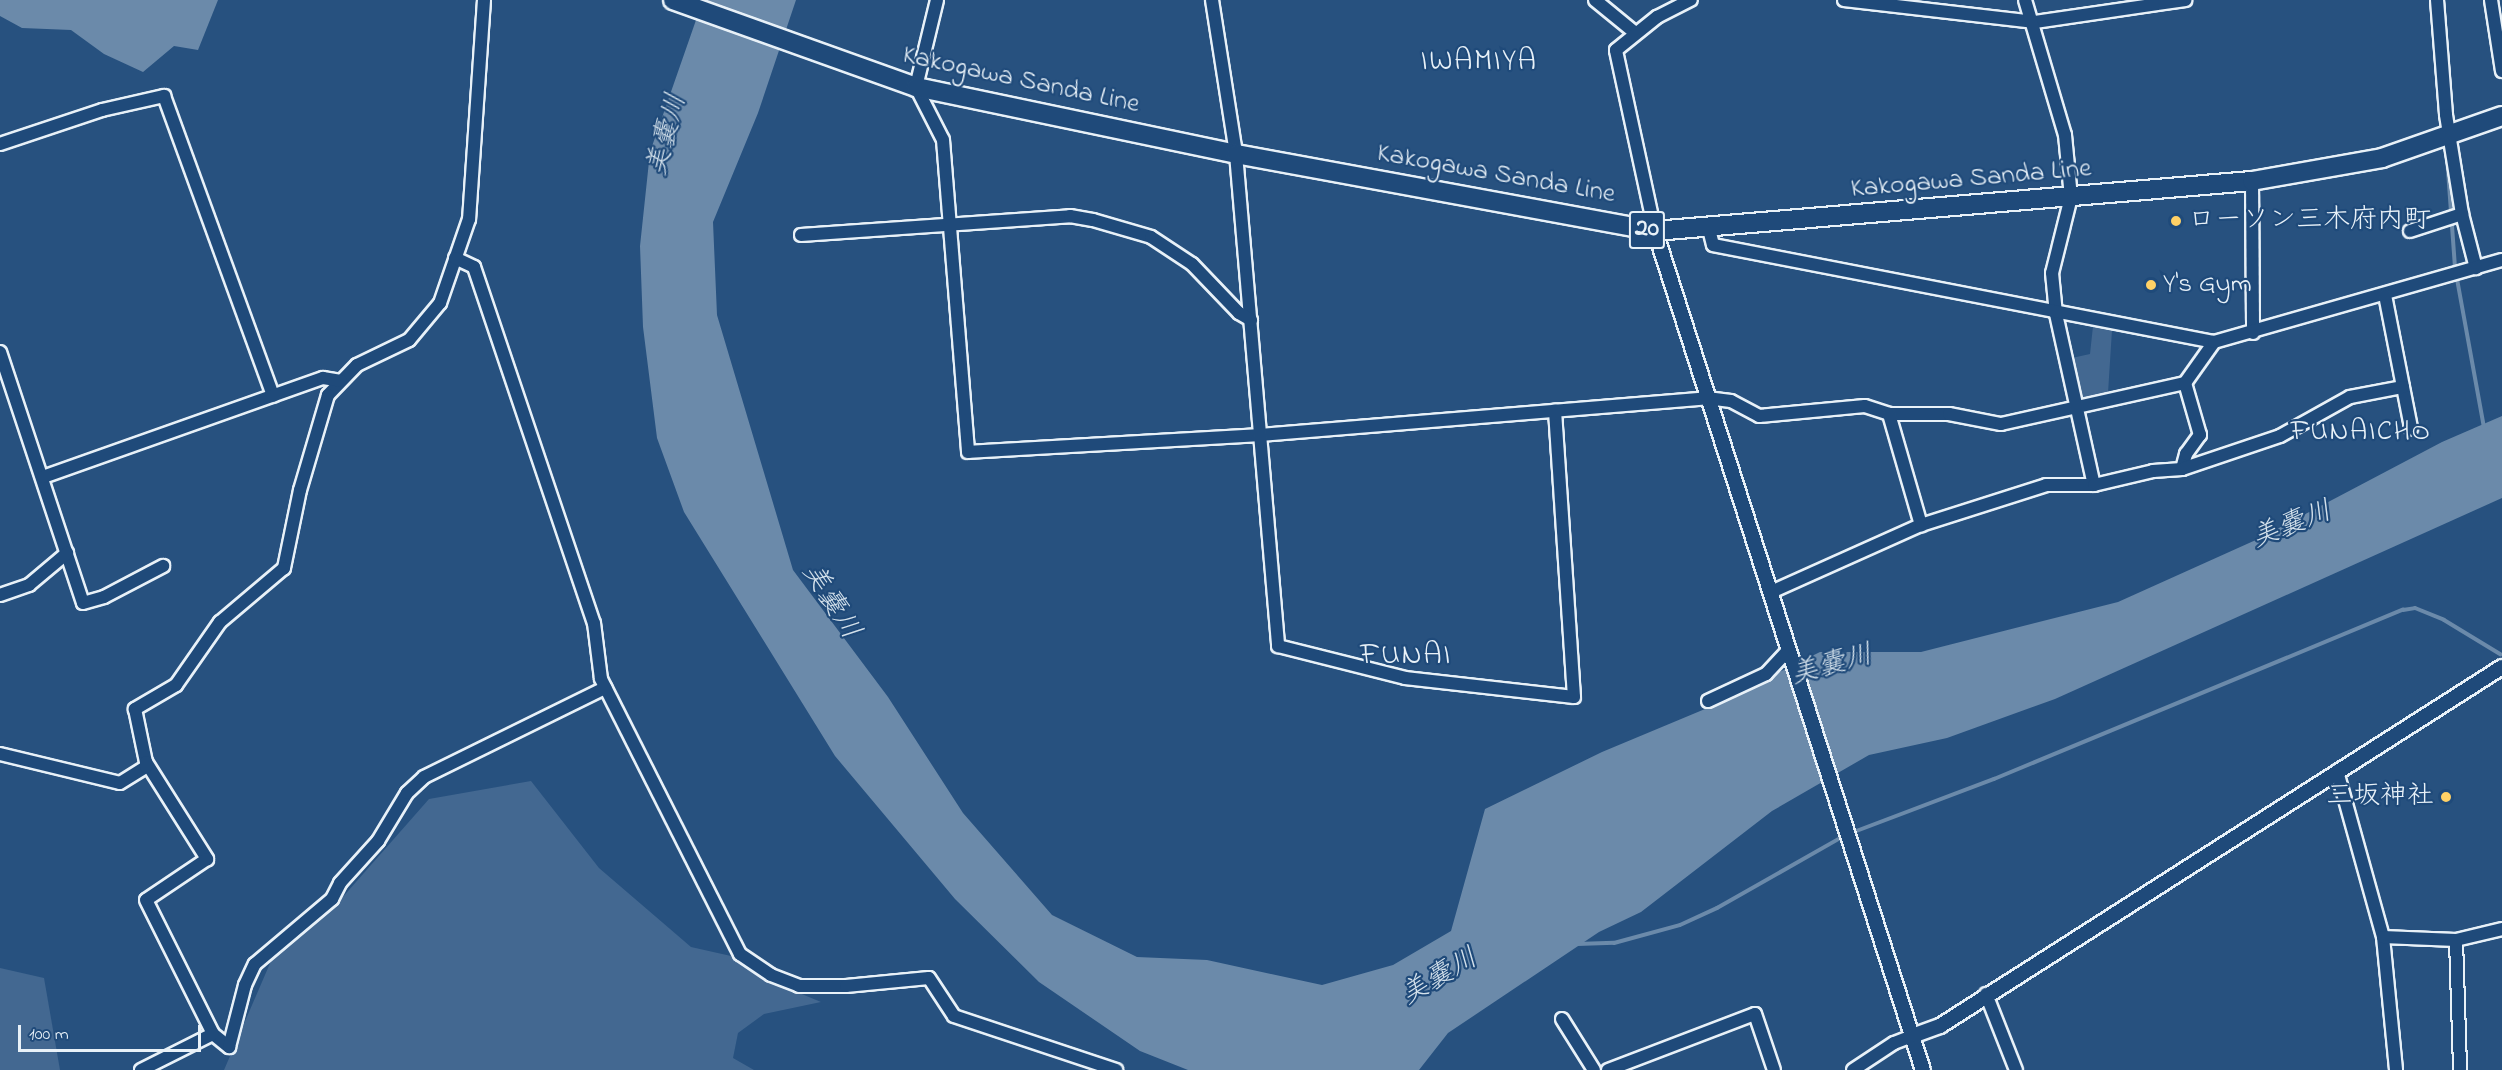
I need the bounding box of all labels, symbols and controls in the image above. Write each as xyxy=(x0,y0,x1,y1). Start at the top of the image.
street label: Kakogawa Sanda Line xyxy=(900,39,1142,121)
district label: IWAMIYA xyxy=(1421,44,1537,80)
water label: 美嚢川 xyxy=(641,90,695,180)
street label: Kakogawa Sanda Line xyxy=(1374,137,1618,211)
street label: Kakogawa Sanda Line xyxy=(1849,152,2093,206)
place label: ローソン三木府内町 xyxy=(2188,205,2431,237)
road number: 20 xyxy=(1628,207,1666,253)
marker: ローソン三木府内町 xyxy=(2169,214,2183,228)
place label: Y's Gym xyxy=(2163,269,2252,301)
marker: Y's Gym xyxy=(2144,278,2158,292)
district label: FUNAICHO xyxy=(2291,416,2431,450)
water label: 美嚢川 xyxy=(2247,495,2337,557)
water label: 美嚢川 xyxy=(793,557,867,647)
district label: FUNAI xyxy=(1360,638,1452,674)
water label: 美嚢川 xyxy=(1787,639,1877,693)
place label: 三坂神社 xyxy=(2326,781,2434,813)
marker: 三坂神社 xyxy=(2439,790,2453,804)
water label: 美嚢川 xyxy=(1395,942,1485,1014)
scale bar xyxy=(21,1013,204,1051)
text: 100 m xyxy=(29,1022,69,1048)

